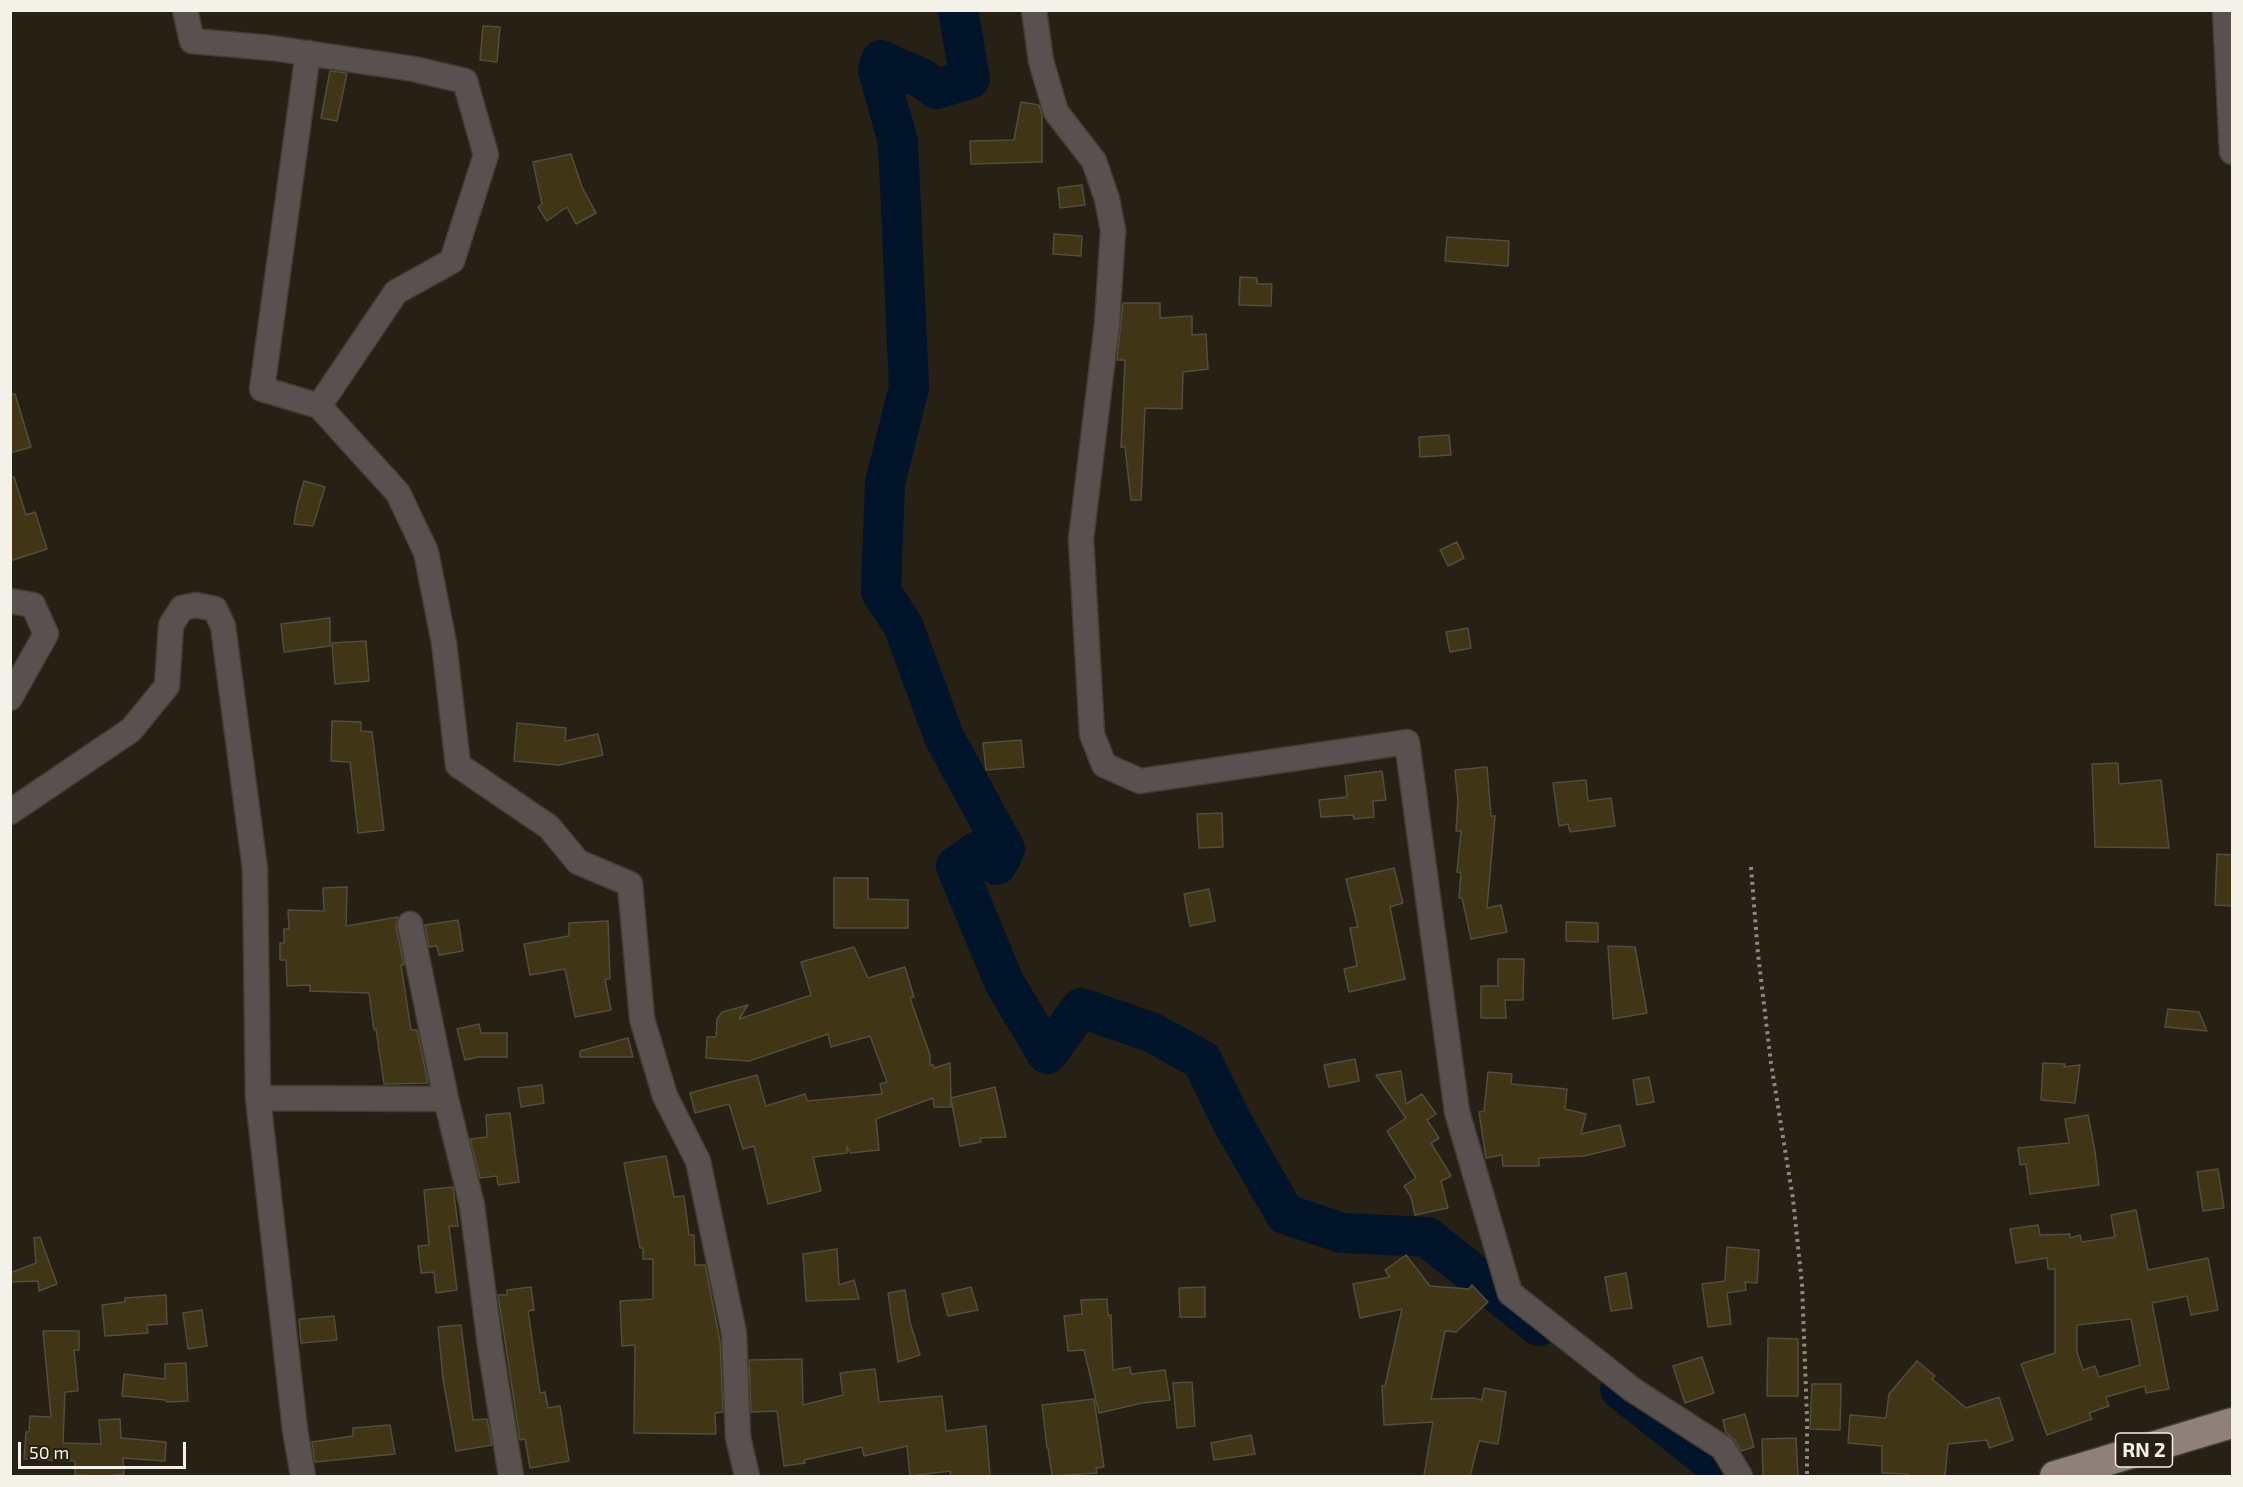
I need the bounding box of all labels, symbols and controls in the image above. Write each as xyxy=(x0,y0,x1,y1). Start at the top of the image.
scale bar xyxy=(21,1430,189,1468)
road number: RN 2 xyxy=(2116,1433,2172,1467)
text: 50 m xyxy=(29,1441,69,1463)

